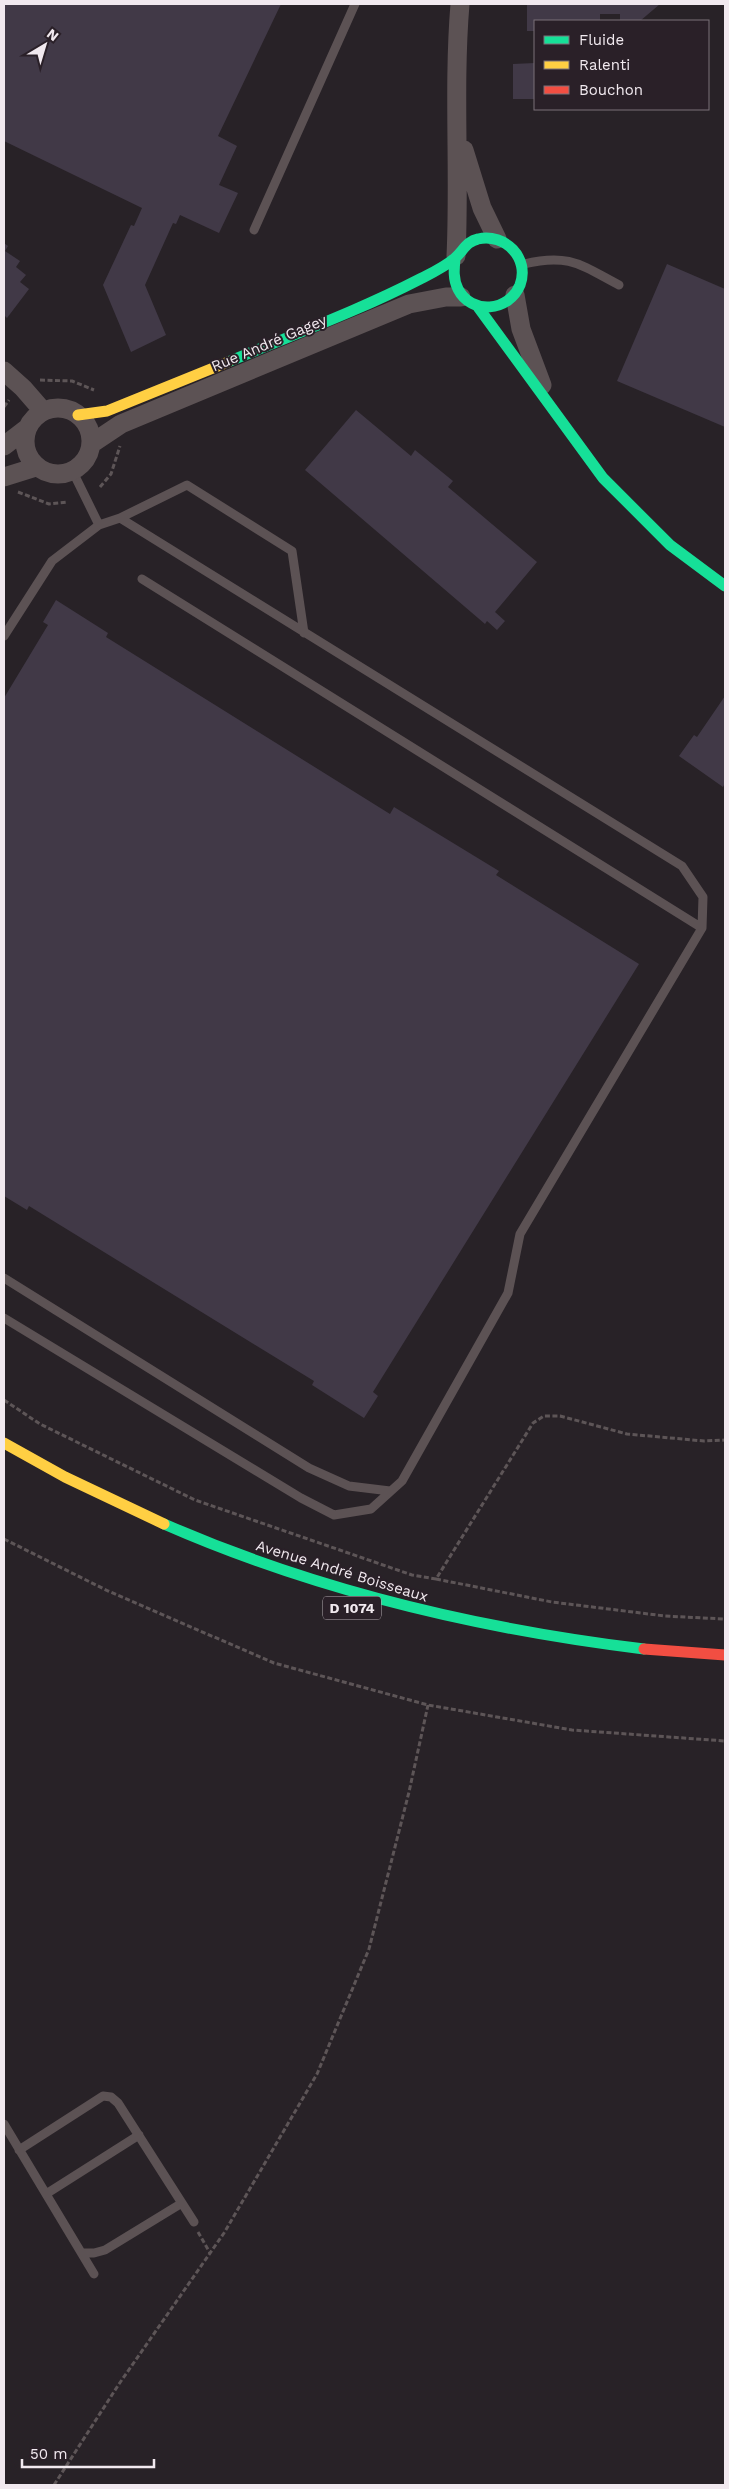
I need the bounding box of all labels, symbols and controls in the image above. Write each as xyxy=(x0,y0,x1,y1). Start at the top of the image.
north arrow xyxy=(20,20,70,70)
legend xyxy=(534,20,709,110)
text: N xyxy=(44,25,62,44)
text: Fluide xyxy=(579,31,624,49)
text: Ralenti xyxy=(579,56,630,74)
text: Bouchon xyxy=(579,81,643,99)
street label: Rue André Gagey xyxy=(208,310,330,375)
street label: Avenue André Boisseaux xyxy=(254,1536,430,1606)
road number: D 1074 xyxy=(323,1596,381,1620)
scale bar xyxy=(22,2436,155,2468)
text: 50 m xyxy=(30,2445,67,2463)

